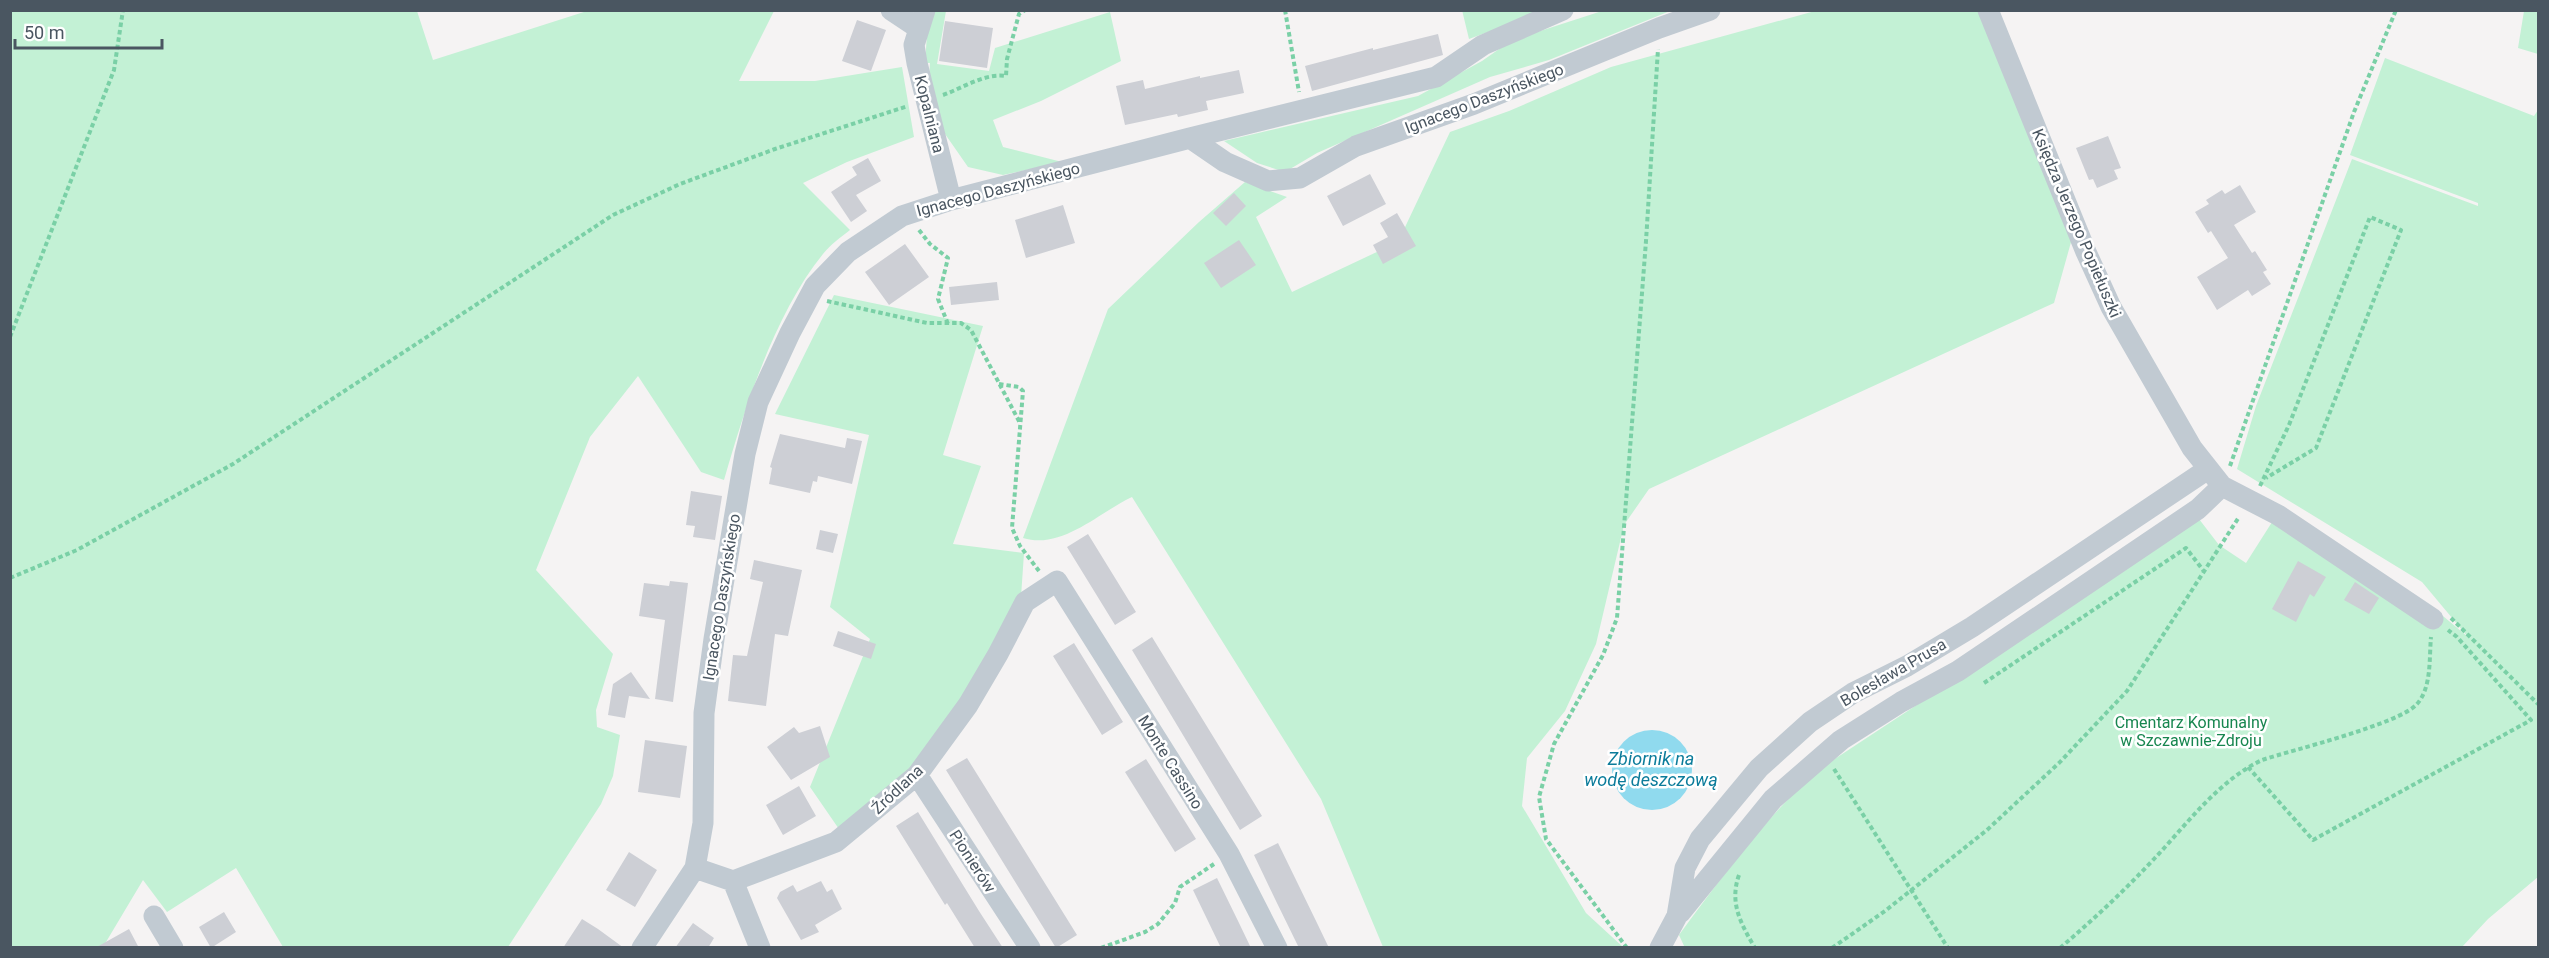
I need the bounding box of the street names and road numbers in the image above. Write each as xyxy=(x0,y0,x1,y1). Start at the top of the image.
street label: Ignacego Daszyńskiego xyxy=(1402,59,1566,138)
street label: Kopalniana xyxy=(911,73,948,155)
street label: Księdza Jerzego Popiełuszki xyxy=(2028,126,2125,320)
street label: Ignacego Daszyńskiego xyxy=(914,159,1082,220)
street label: Ignacego Daszyńskiego xyxy=(699,512,744,682)
street label: Bolesława Prusa xyxy=(1837,635,1949,710)
street label: Monte Cassino xyxy=(1134,712,1207,813)
street label: Źródlana xyxy=(868,761,927,818)
street label: Pionierów xyxy=(945,826,1000,896)

